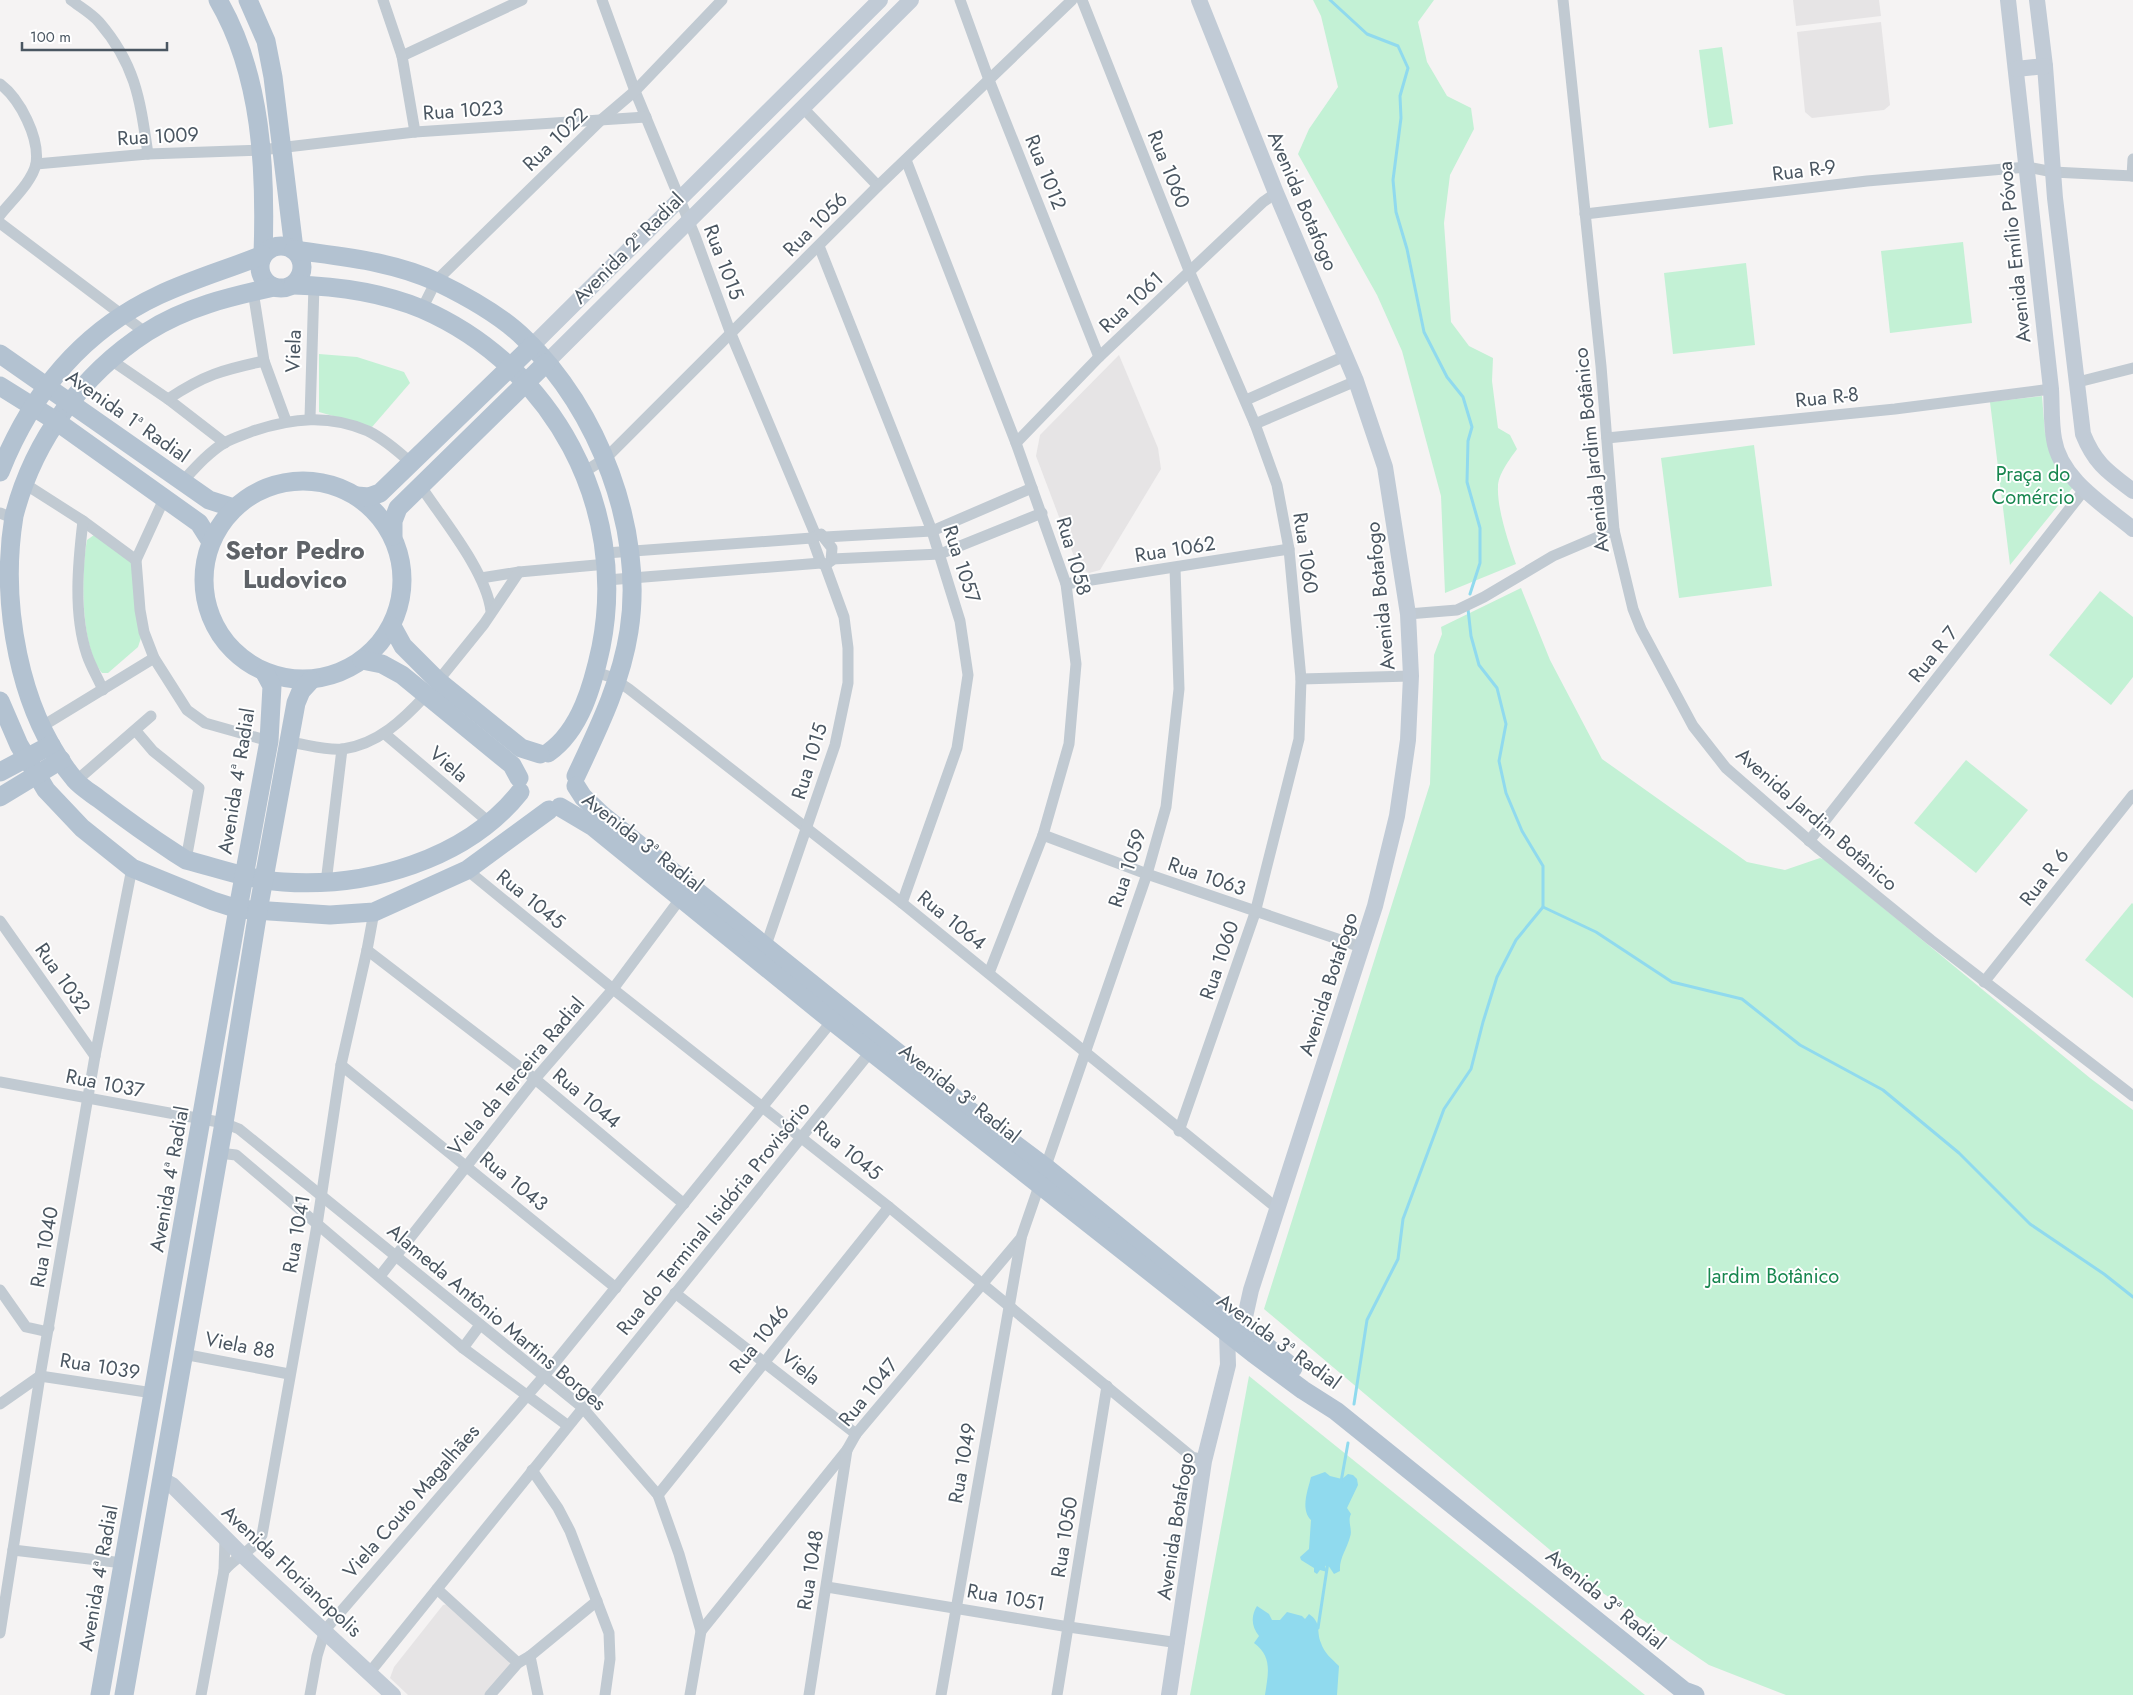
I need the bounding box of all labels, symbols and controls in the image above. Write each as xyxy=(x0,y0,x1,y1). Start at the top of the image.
scale bar xyxy=(22,20,168,52)
text: 100 m xyxy=(30,26,71,48)
street label: Rua 1023 xyxy=(422,93,504,128)
street label: Rua 1022 xyxy=(516,101,595,178)
street label: Rua 1009 xyxy=(116,120,200,153)
street label: Rua 1060 xyxy=(1140,126,1197,213)
street label: Avenida Botafogo xyxy=(1260,127,1345,276)
street label: Rua 1012 xyxy=(1017,130,1074,214)
street label: Rua R-9 xyxy=(1770,152,1838,189)
street label: Avenida Emílio Póvoa xyxy=(1991,160,2038,344)
street label: Rua 1056 xyxy=(776,185,854,263)
street label: Avenida 2ª Radial xyxy=(566,186,691,311)
street label: Rua 1015 xyxy=(696,220,751,304)
street label: Rua 1061 xyxy=(1093,265,1170,340)
street label: Viela xyxy=(278,329,309,373)
street label: Avenida Jardim Botânico xyxy=(1566,346,1617,554)
street label: Avenida 1ª Radial xyxy=(60,363,195,470)
street label: Rua R-8 xyxy=(1794,380,1860,415)
park label: Praça do Comércio xyxy=(1992,460,2074,512)
street label: Rua 1060 xyxy=(1285,511,1326,596)
street label: Rua 1058 xyxy=(1048,513,1099,599)
street label: Avenida Botafogo xyxy=(1358,520,1403,672)
street label: Rua 1057 xyxy=(935,522,988,607)
street label: Rua 1062 xyxy=(1133,529,1217,570)
district label: Setor Pedro Ludovico xyxy=(225,532,365,597)
street label: Rua R 7 xyxy=(1902,620,1965,689)
street label: Avenida 4ª Radial xyxy=(211,706,262,856)
street label: Rua 1015 xyxy=(784,719,835,803)
street label: Viela xyxy=(423,739,474,789)
street label: Avenida Jardim Botânico xyxy=(1729,741,1904,898)
street label: Avenida 3ª Radial xyxy=(576,786,710,899)
street label: Rua 1059 xyxy=(1101,825,1154,911)
street label: Rua R 6 xyxy=(2013,842,2076,912)
street label: Rua 1063 xyxy=(1164,850,1250,903)
street label: Rua 1045 xyxy=(490,863,571,936)
street label: Rua 1064 xyxy=(911,883,993,958)
street label: Avenida Botafogo xyxy=(1292,909,1365,1060)
street label: Rua 1060 xyxy=(1192,917,1247,1004)
street label: Rua 1032 xyxy=(28,937,98,1020)
street label: Viela da Terceira Radial xyxy=(441,991,592,1162)
street label: Avenida 3ª Radial xyxy=(893,1037,1027,1150)
street label: Rua 1044 xyxy=(546,1061,628,1136)
street label: Rua 1037 xyxy=(63,1062,147,1105)
street label: Rua do Terminal Isidória Provisório xyxy=(610,1095,817,1341)
street label: Avenida 4ª Radial xyxy=(142,1104,197,1254)
street label: Rua 1045 xyxy=(807,1114,888,1187)
street label: Rua 1043 xyxy=(473,1145,554,1218)
street label: Rua 1041 xyxy=(275,1193,318,1275)
street label: Rua 1040 xyxy=(23,1204,66,1290)
street label: Alameda Antônio Martins Borges xyxy=(381,1217,612,1418)
park label: Jardim Botânico xyxy=(1704,1262,1839,1291)
street label: Avenida 3ª Radial xyxy=(1211,1286,1347,1396)
street label: Rua 1046 xyxy=(722,1299,796,1380)
street label: Viela 88 xyxy=(202,1325,277,1366)
street label: Viela xyxy=(775,1343,827,1392)
street label: Rua 1039 xyxy=(58,1346,142,1387)
street label: Rua 1047 xyxy=(832,1352,905,1433)
street label: Viela Couto Magalhães xyxy=(336,1418,487,1585)
street label: Rua 1049 xyxy=(941,1420,984,1506)
street label: Avenida Botafogo xyxy=(1150,1450,1201,1602)
street label: Rua 1050 xyxy=(1044,1495,1085,1580)
street label: Avenida Florianópolis xyxy=(215,1499,368,1644)
street label: Avenida 4ª Radial xyxy=(71,1503,126,1653)
street label: Rua 1048 xyxy=(790,1528,831,1612)
street label: Avenida 3ª Radial xyxy=(1539,1542,1672,1657)
street label: Rua 1051 xyxy=(965,1576,1047,1619)

